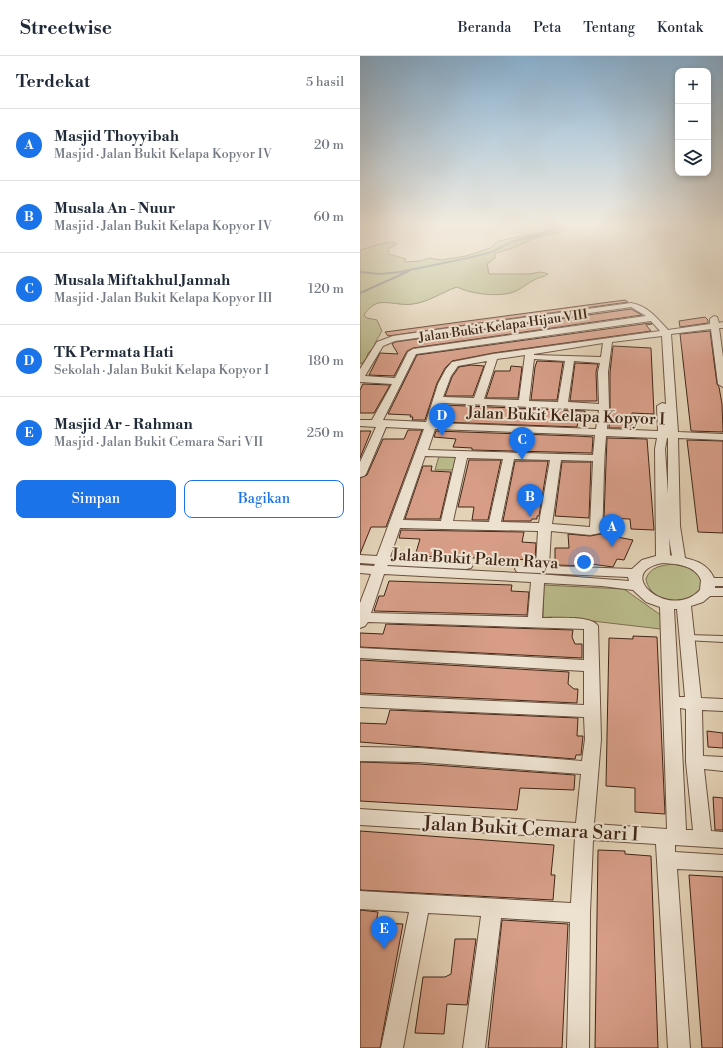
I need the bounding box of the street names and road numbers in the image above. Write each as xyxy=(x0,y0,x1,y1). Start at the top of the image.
street label: Jalan Bukit Kelapa Hijau VIII xyxy=(417,306,589,346)
street label: Jalan Bukit Kelapa Kopyor I xyxy=(465,403,666,429)
street label: Jalan Bukit Palem Raya xyxy=(390,545,560,573)
street label: Jalan Bukit Cemara Sari I xyxy=(421,811,639,847)

